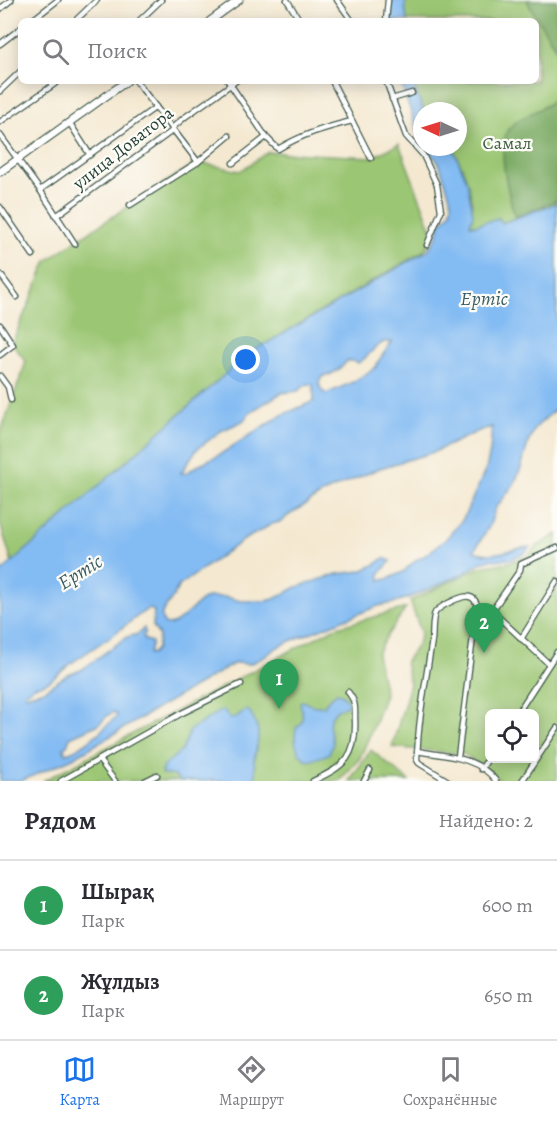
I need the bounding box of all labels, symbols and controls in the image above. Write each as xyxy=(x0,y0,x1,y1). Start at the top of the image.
search box xyxy=(18,18,539,84)
icon: search xyxy=(39,35,72,68)
text: Поиск xyxy=(87,36,147,66)
street label: улица Доватора xyxy=(67,101,179,196)
north arrow xyxy=(413,102,467,156)
park label: Самал xyxy=(483,131,531,155)
water label: Ертіс xyxy=(460,285,508,312)
your location xyxy=(231,345,260,374)
water label: Ертіс xyxy=(53,548,107,596)
pin: 2 xyxy=(464,604,504,653)
pin: 1 xyxy=(260,660,298,709)
map controls xyxy=(485,709,539,763)
button: locate xyxy=(485,709,539,763)
text: Рядом xyxy=(24,803,96,838)
text: Найдено: 2 xyxy=(438,807,533,834)
text: Шырақ xyxy=(81,877,154,907)
text: 1 xyxy=(40,892,47,919)
text: 600 m xyxy=(482,892,533,919)
text: Парк xyxy=(81,907,125,934)
text: Жұлдыз xyxy=(81,967,160,997)
text: 2 xyxy=(39,982,48,1009)
text: 650 m xyxy=(484,982,533,1009)
text: Парк xyxy=(81,997,125,1024)
tab: Карта xyxy=(60,1053,100,1111)
tab: Маршрут xyxy=(219,1053,284,1111)
tab: Сохранённые xyxy=(403,1053,497,1111)

